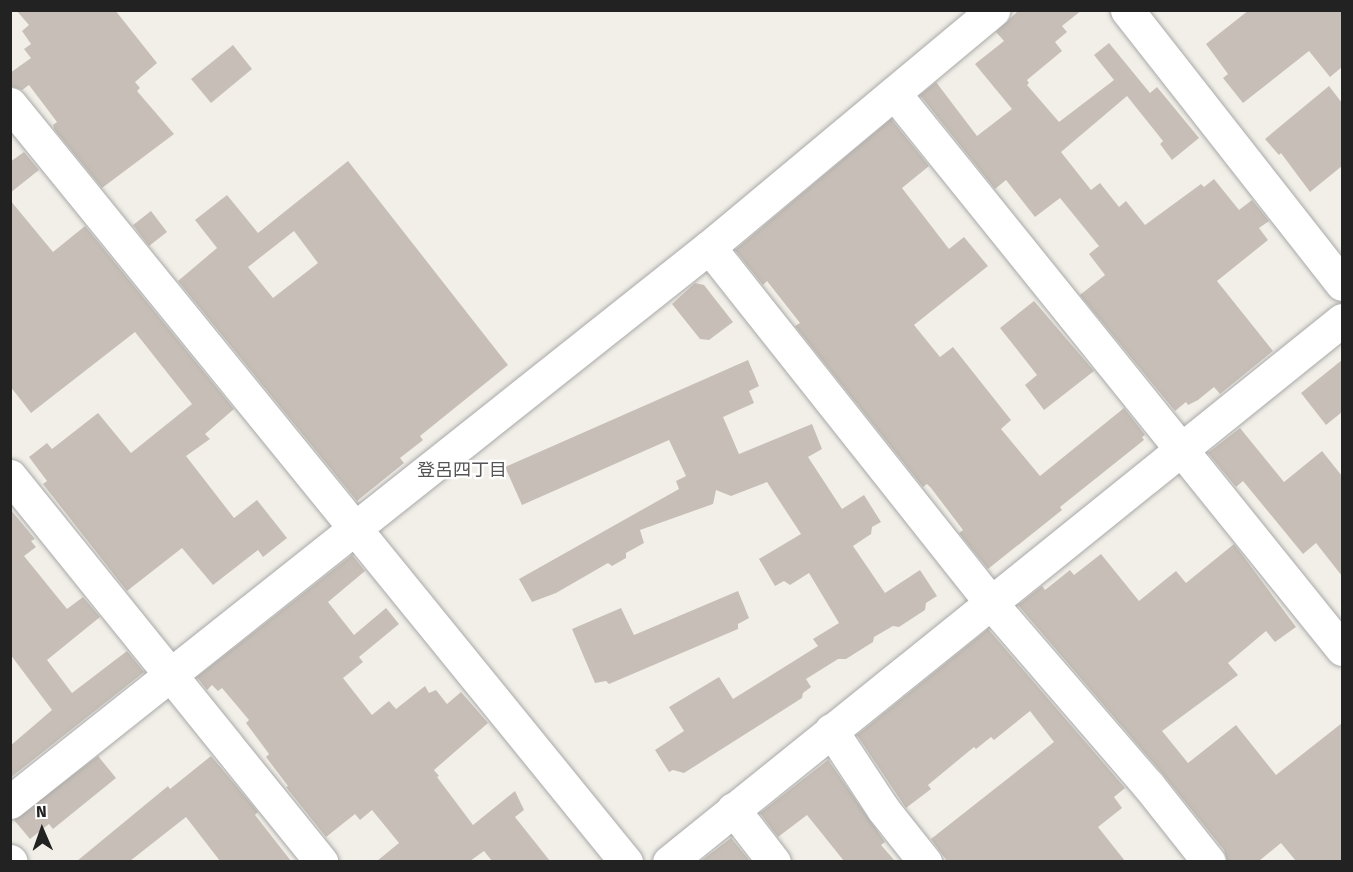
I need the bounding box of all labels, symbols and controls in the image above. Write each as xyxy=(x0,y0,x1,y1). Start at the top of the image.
district label: 登呂四丁目 xyxy=(417,459,507,481)
north arrow xyxy=(12,800,72,860)
text: N xyxy=(36,802,47,821)

